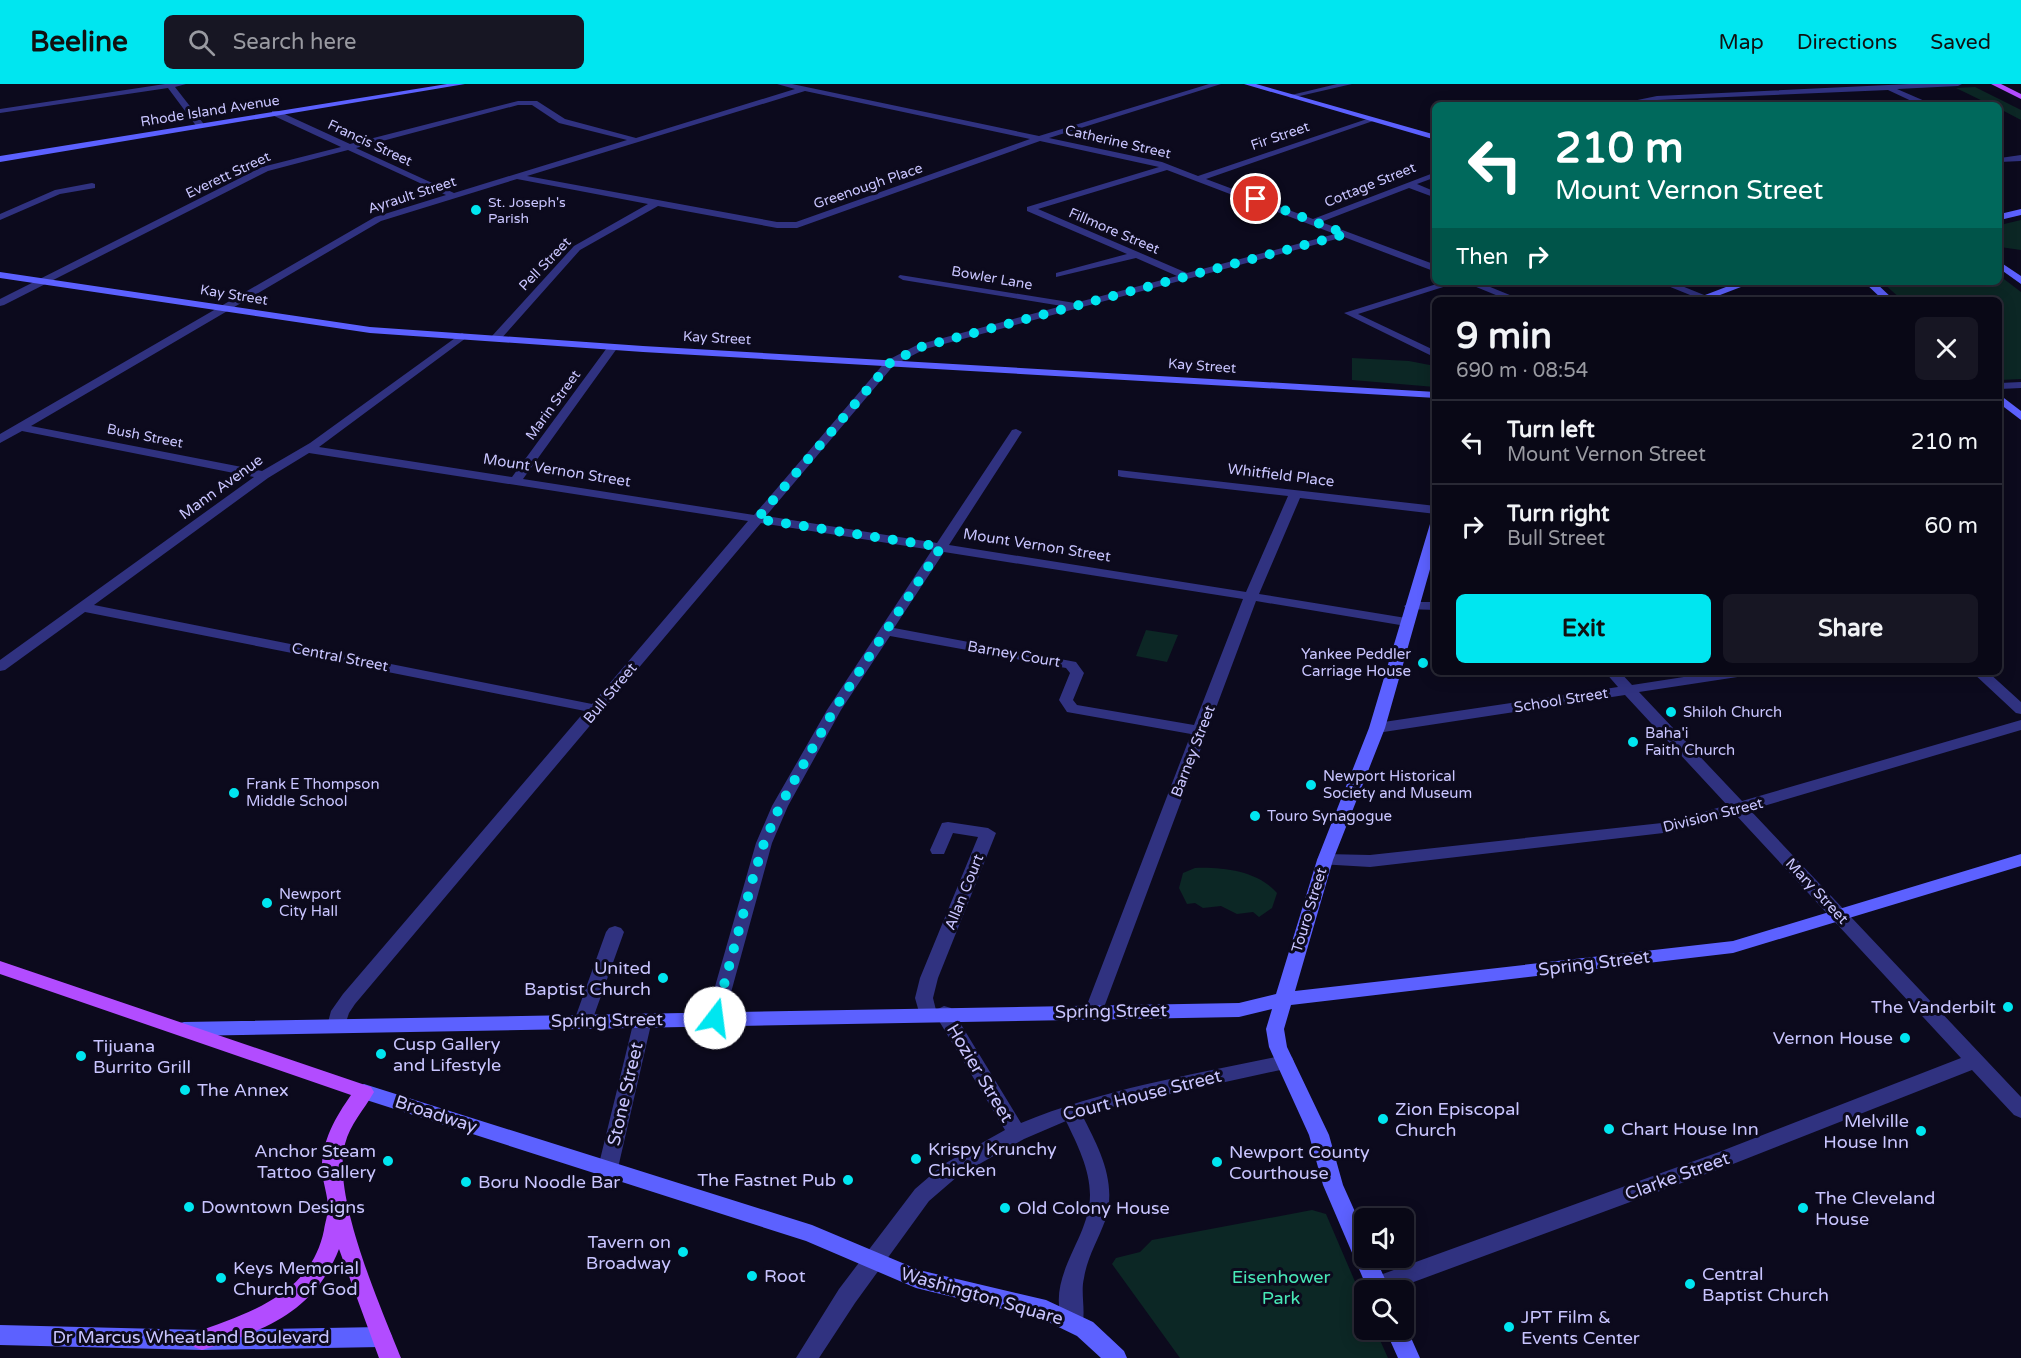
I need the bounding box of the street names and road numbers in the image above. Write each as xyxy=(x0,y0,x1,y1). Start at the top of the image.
street label: Rhode Island Avenue xyxy=(139,92,281,130)
street label: Francis Street xyxy=(325,116,416,170)
street label: Fir Street xyxy=(1248,118,1312,154)
street label: Catherine Street xyxy=(1063,122,1173,163)
street label: Everett Street xyxy=(183,148,274,202)
street label: Greenough Place xyxy=(811,159,925,213)
street label: Cottage Street xyxy=(1322,159,1419,211)
street label: Ayrault Street xyxy=(366,173,459,217)
street label: Fillmore Street xyxy=(1066,204,1163,258)
street label: Pell Street xyxy=(515,233,575,294)
street label: Bowler Lane xyxy=(950,263,1034,293)
street label: Kay Street xyxy=(199,281,270,309)
street label: Kay Street xyxy=(682,328,752,348)
street label: Kay Street xyxy=(1167,355,1237,377)
street label: Marin Street xyxy=(522,366,584,443)
street label: Bush Street xyxy=(106,420,185,452)
street label: Mount Vernon Street xyxy=(482,449,632,491)
street label: Mann Avenue xyxy=(176,451,266,523)
street label: Whitfield Place xyxy=(1227,460,1335,490)
street label: Mount Vernon Street xyxy=(962,524,1112,566)
street label: Barney Court xyxy=(966,637,1062,671)
street label: Central Street xyxy=(290,639,390,675)
street label: Bull Street xyxy=(579,659,641,727)
street label: School Street xyxy=(1513,684,1610,716)
street label: Barney Street xyxy=(1167,702,1219,799)
street label: Division Street xyxy=(1661,794,1765,836)
street label: Allan Court xyxy=(941,851,987,932)
street label: Mary Street xyxy=(1782,854,1852,928)
street label: Touro Street xyxy=(1288,865,1331,955)
street label: Spring Street xyxy=(1537,945,1651,981)
street label: Spring Street xyxy=(1055,999,1167,1023)
street label: Spring Street xyxy=(551,1008,663,1032)
street label: Hozier Street xyxy=(942,1020,1018,1126)
street label: Stone Street xyxy=(602,1040,648,1148)
street label: Court House Street xyxy=(1060,1065,1224,1125)
street label: Broadway xyxy=(392,1090,480,1138)
street label: Clarke Street xyxy=(1622,1147,1733,1205)
street label: Washington Square xyxy=(898,1262,1066,1330)
street label: Dr Marcus Wheatland Boulevard xyxy=(52,1326,330,1348)

